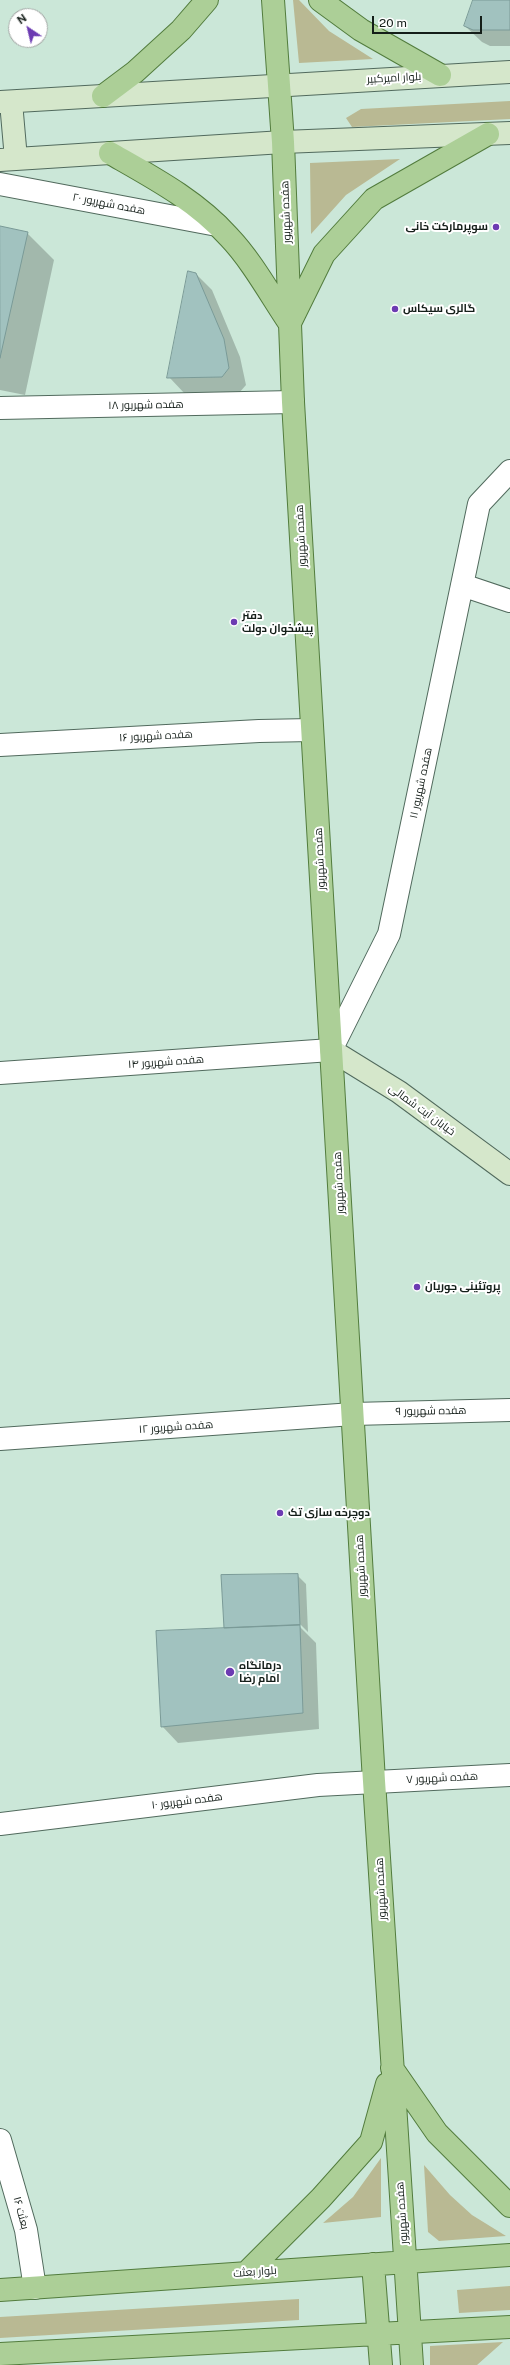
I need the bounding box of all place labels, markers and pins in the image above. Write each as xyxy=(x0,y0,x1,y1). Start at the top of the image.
place label: سوپرمارکت خانی xyxy=(405,220,488,234)
marker: سوپرمارکت خانی xyxy=(491,222,501,232)
place label: گالری سیکاس xyxy=(403,302,475,316)
marker: گالری سیکاس xyxy=(390,304,400,314)
place label: دفتر پیشخوان دولت xyxy=(242,609,313,635)
marker: دفتر پیشخوان دولت xyxy=(229,617,239,627)
place label: پروتئینی جوریان xyxy=(425,1280,500,1294)
marker: پروتئینی جوریان xyxy=(412,1282,422,1292)
place label: دوچرخه سازی تک xyxy=(288,1506,370,1520)
marker: دوچرخه سازی تک xyxy=(275,1508,285,1518)
place label: درمانگاه امام رضا xyxy=(239,1659,281,1685)
marker: درمانگاه امام رضا xyxy=(224,1666,236,1678)

